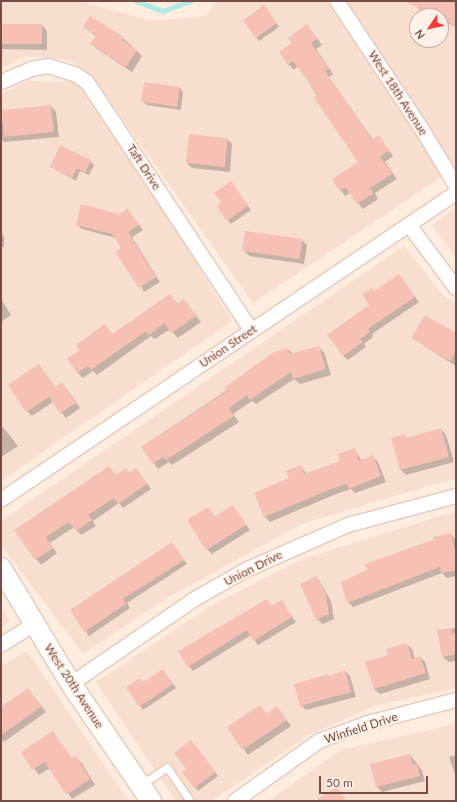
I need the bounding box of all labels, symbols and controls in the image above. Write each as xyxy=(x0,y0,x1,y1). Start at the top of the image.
north arrow xyxy=(409,8,449,48)
text: N xyxy=(412,27,427,42)
street label: West 18th Avenue xyxy=(365,48,431,138)
street label: Taft Drive xyxy=(124,141,164,193)
street label: Union Street xyxy=(196,321,260,371)
street label: Union Drive xyxy=(221,547,285,589)
street label: West 20th Avenue xyxy=(41,641,107,731)
street label: Winfield Drive xyxy=(322,709,400,747)
scale bar xyxy=(321,768,430,794)
text: 50 m xyxy=(326,775,353,790)

